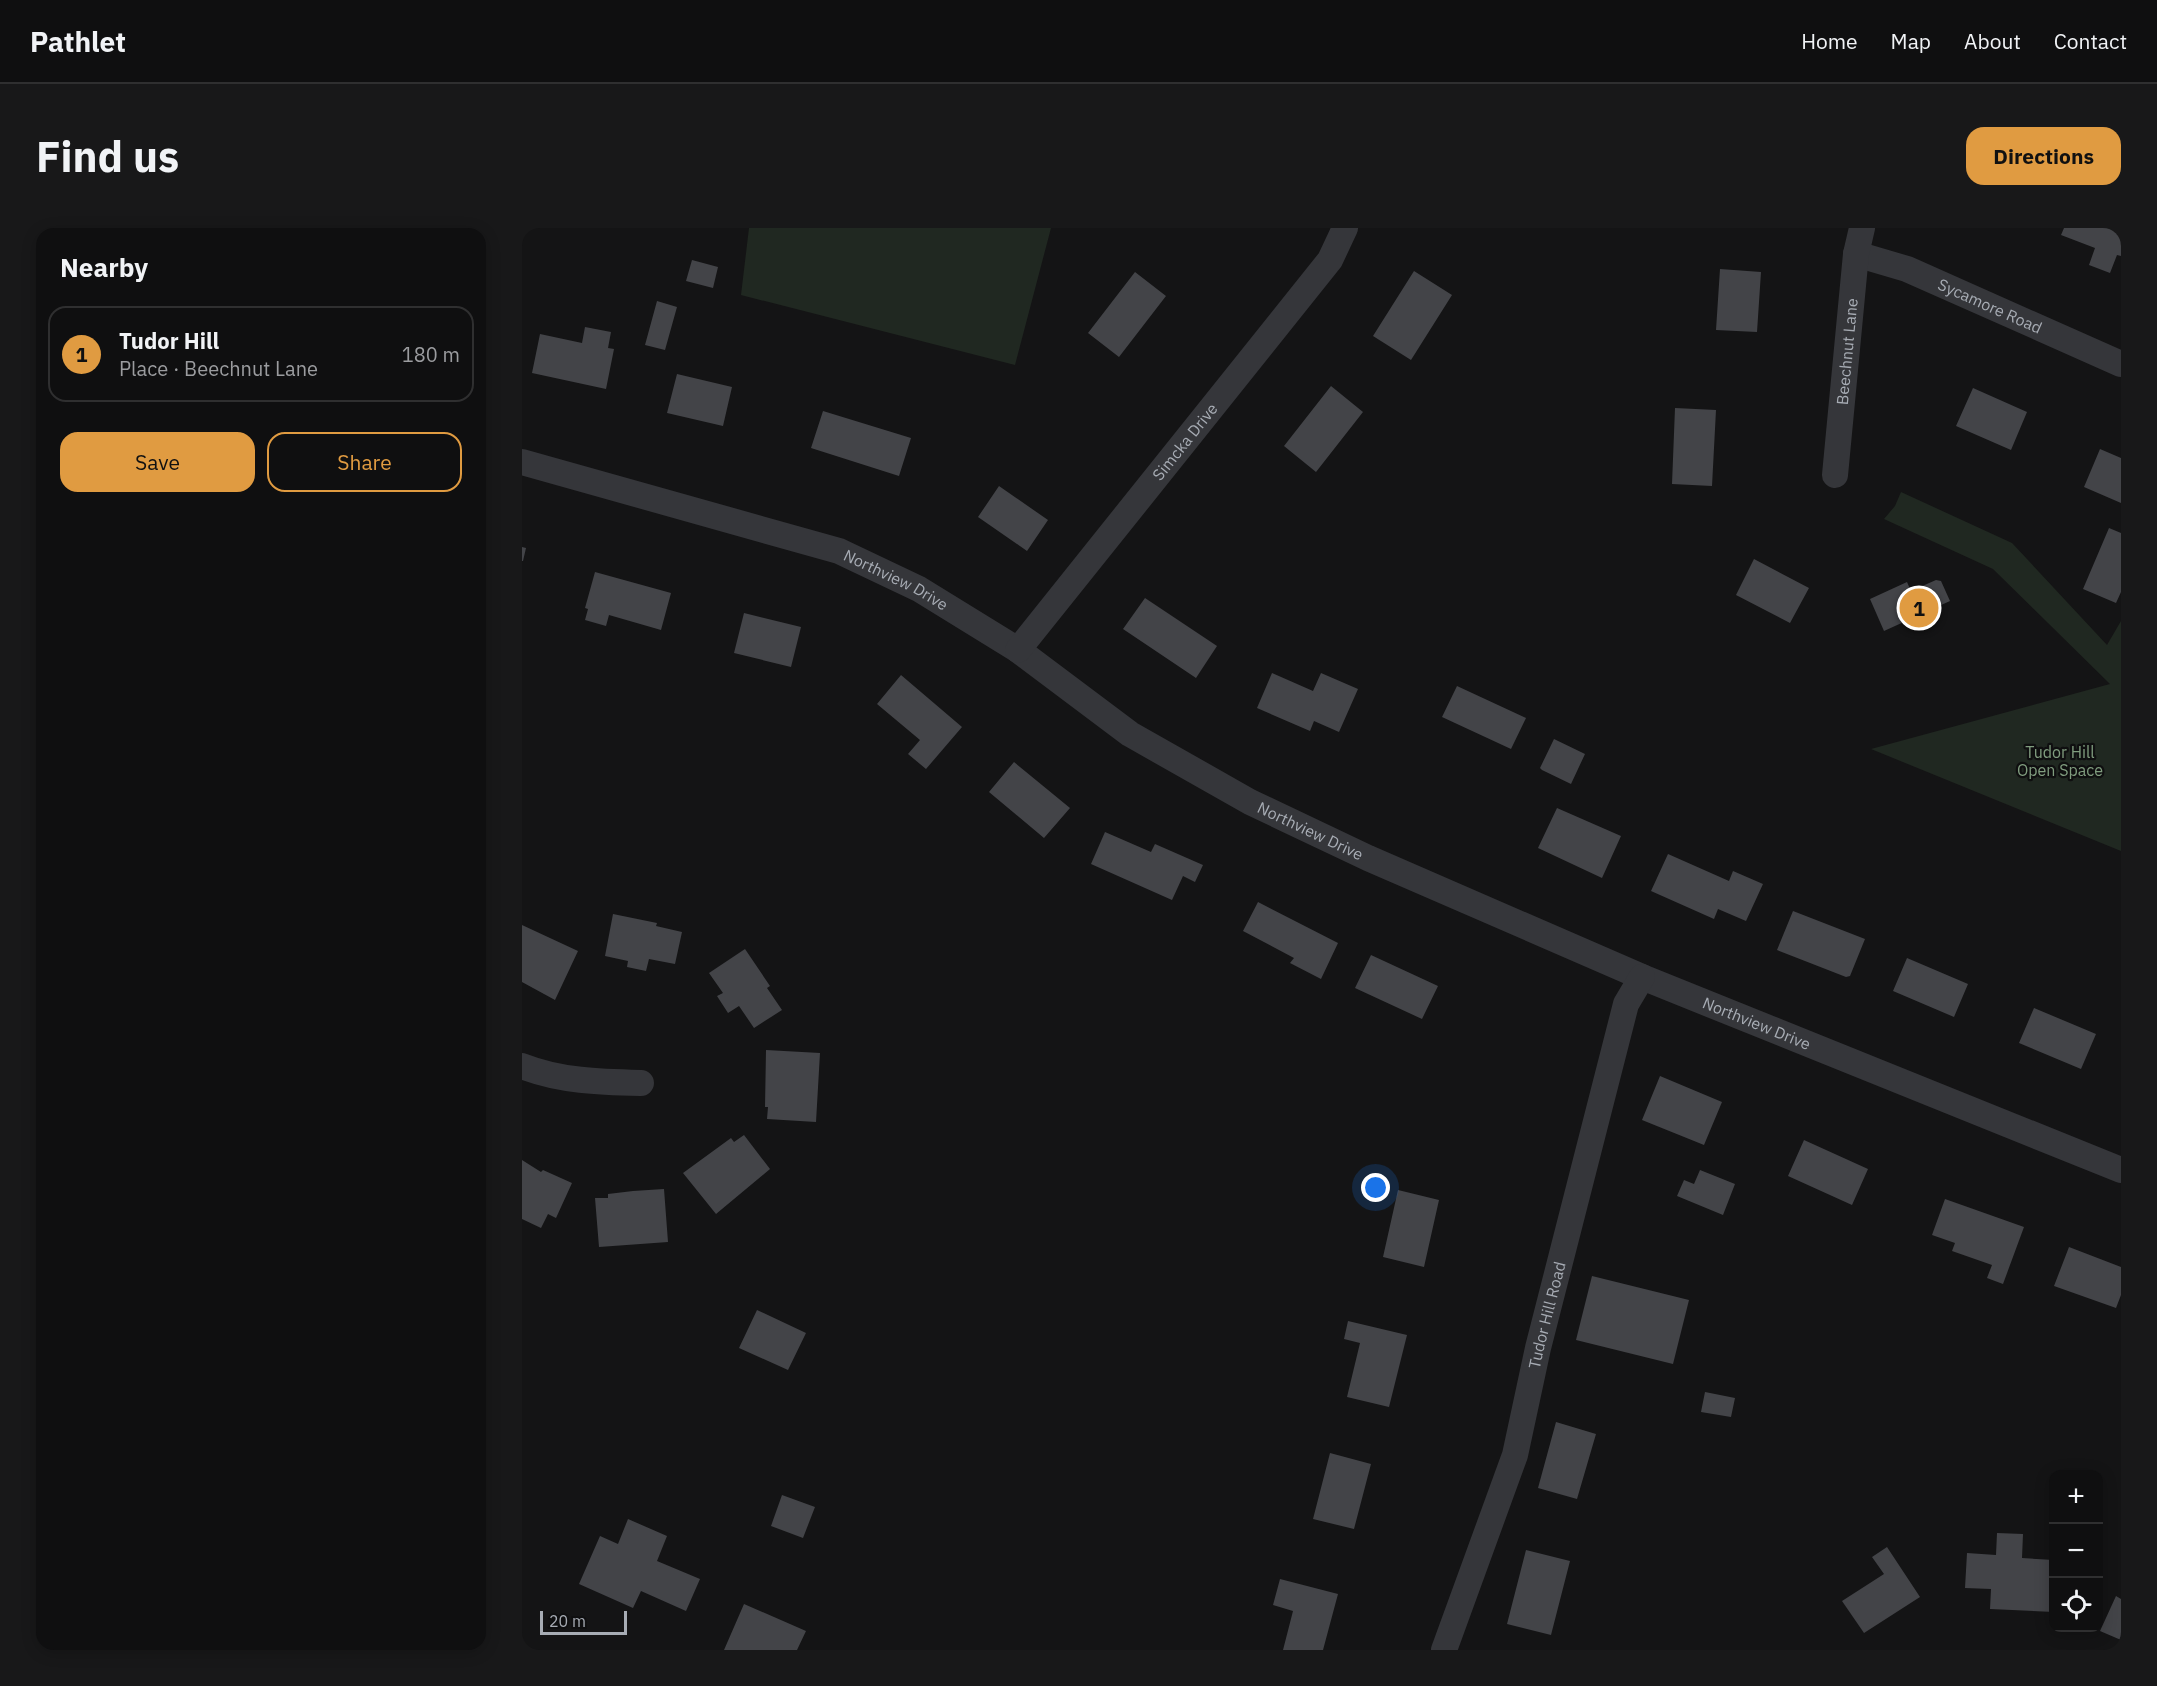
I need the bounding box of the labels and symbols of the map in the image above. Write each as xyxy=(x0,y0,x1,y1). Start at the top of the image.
street label: Sycamore Road xyxy=(1935,274,2045,338)
street label: Beechnut Lane xyxy=(1832,297,1862,406)
street label: Simcka Drive xyxy=(1148,399,1222,484)
street label: Northview Drive xyxy=(840,545,952,615)
pin: 1 xyxy=(1900,586,1938,631)
park label: Tudor Hill Open Space xyxy=(2017,742,2103,780)
street label: Northview Drive xyxy=(1254,797,1367,864)
street label: Northview Drive xyxy=(1700,992,1814,1054)
your location xyxy=(1361,1173,1390,1202)
street label: Tudor Hill Road xyxy=(1524,1259,1570,1371)
scale bar xyxy=(540,1608,627,1636)

